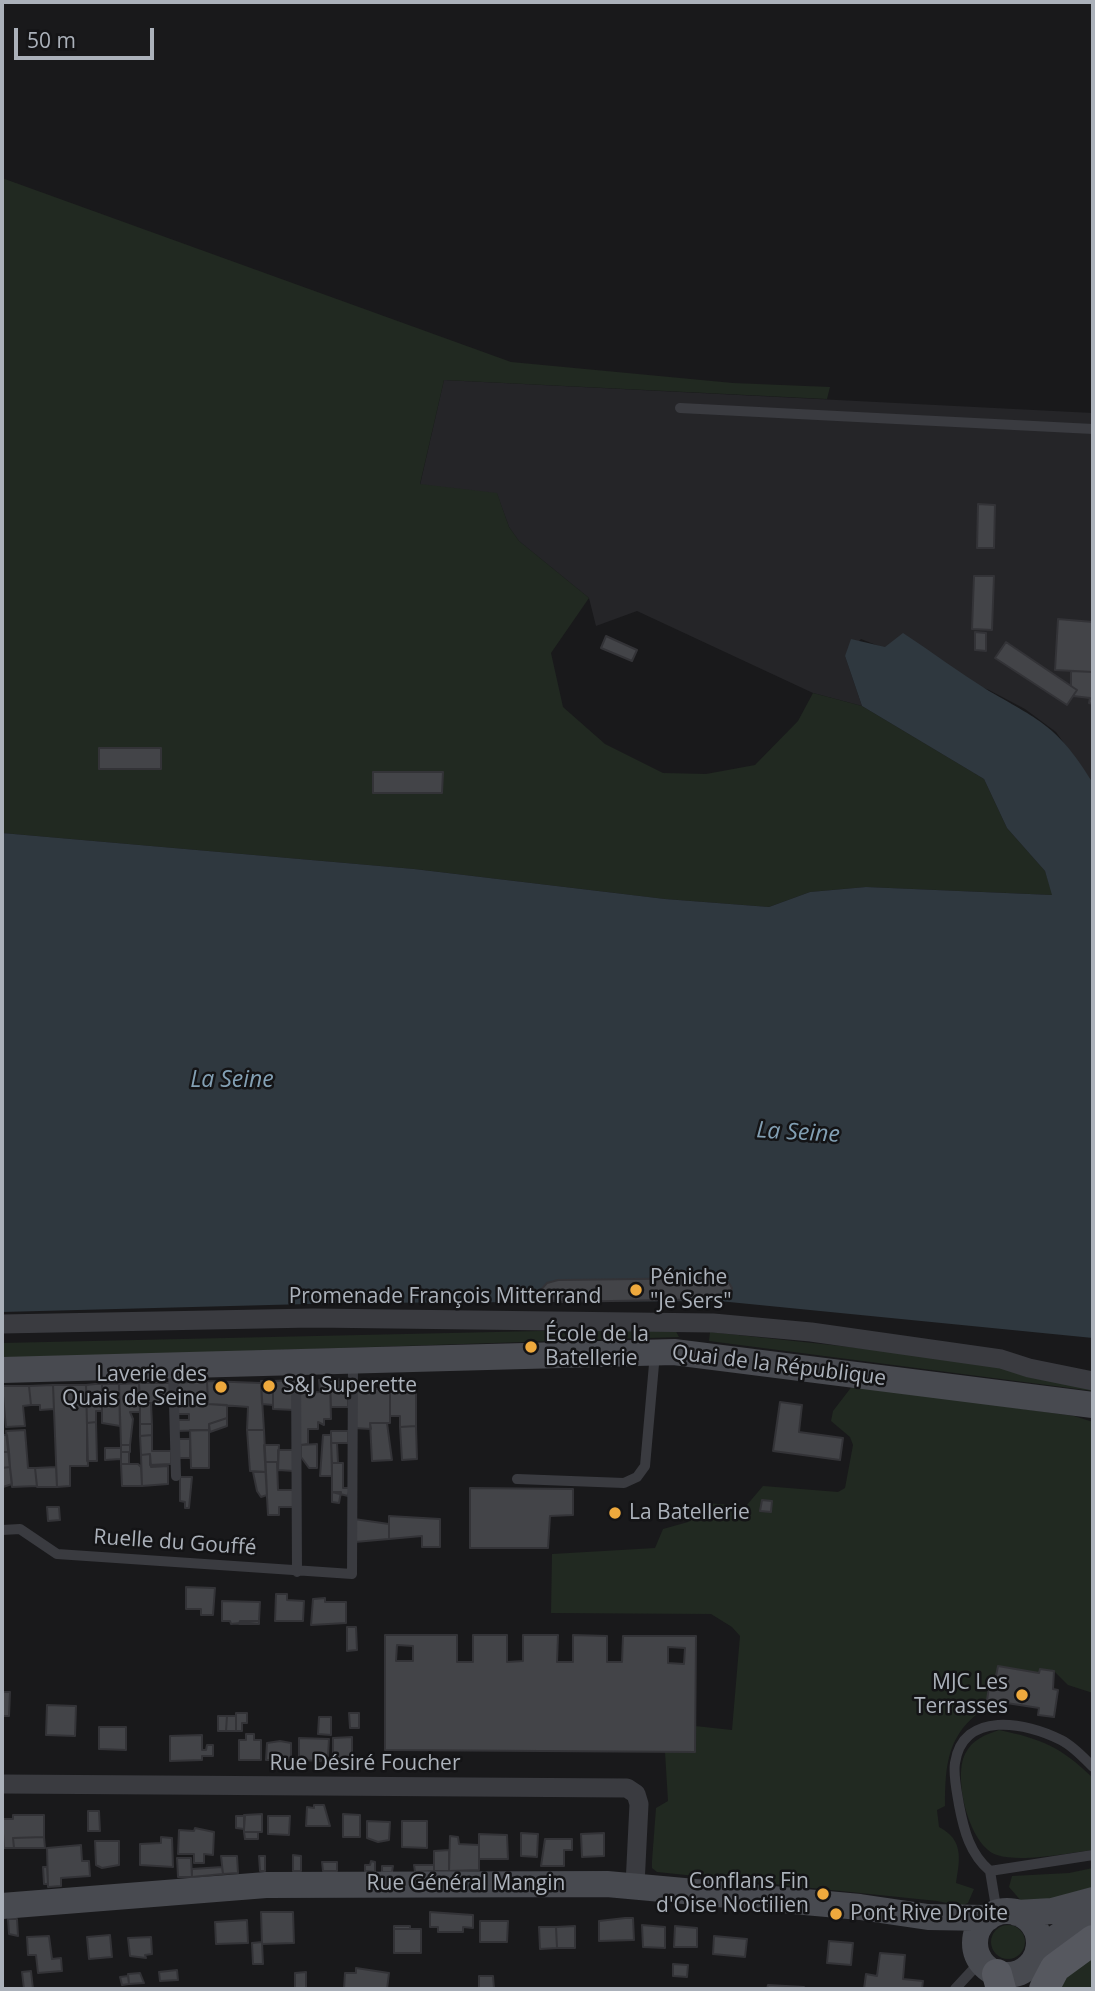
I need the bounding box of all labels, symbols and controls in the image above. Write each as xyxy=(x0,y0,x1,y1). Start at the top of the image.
scale bar xyxy=(18,14,158,58)
text: 50 m xyxy=(27,26,76,54)
water label: La Seine xyxy=(190,1066,274,1094)
water label: La Seine xyxy=(756,1117,840,1149)
place label: Péniche "Je Sers" xyxy=(650,1265,732,1315)
marker: Péniche "Je Sers" xyxy=(628,1282,644,1298)
street label: Promenade François Mitterrand xyxy=(289,1284,601,1310)
place label: École de la Batellerie xyxy=(545,1322,649,1372)
marker: École de la Batellerie xyxy=(523,1339,539,1355)
street label: Quai de la République xyxy=(670,1340,888,1392)
place label: Laverie des Quais de Seine xyxy=(62,1362,207,1412)
place label: S&J Superette xyxy=(283,1373,417,1399)
marker: S&J Superette xyxy=(261,1378,277,1394)
marker: Laverie des Quais de Seine xyxy=(213,1379,229,1395)
place label: La Batellerie xyxy=(629,1500,750,1526)
marker: La Batellerie xyxy=(607,1505,623,1521)
street label: Ruelle du Gouffé xyxy=(93,1525,257,1561)
place label: MJC Les Terrasses xyxy=(914,1670,1008,1720)
marker: MJC Les Terrasses xyxy=(1014,1687,1030,1703)
street label: Rue Désiré Foucher xyxy=(270,1751,460,1777)
place label: Conflans Fin d'Oise Noctilien xyxy=(656,1869,809,1919)
street label: Rue Général Mangin xyxy=(367,1871,565,1897)
marker: Conflans Fin d'Oise Noctilien xyxy=(815,1886,831,1902)
place label: Pont Rive Droite xyxy=(850,1901,1008,1927)
marker: Pont Rive Droite xyxy=(828,1906,844,1922)

